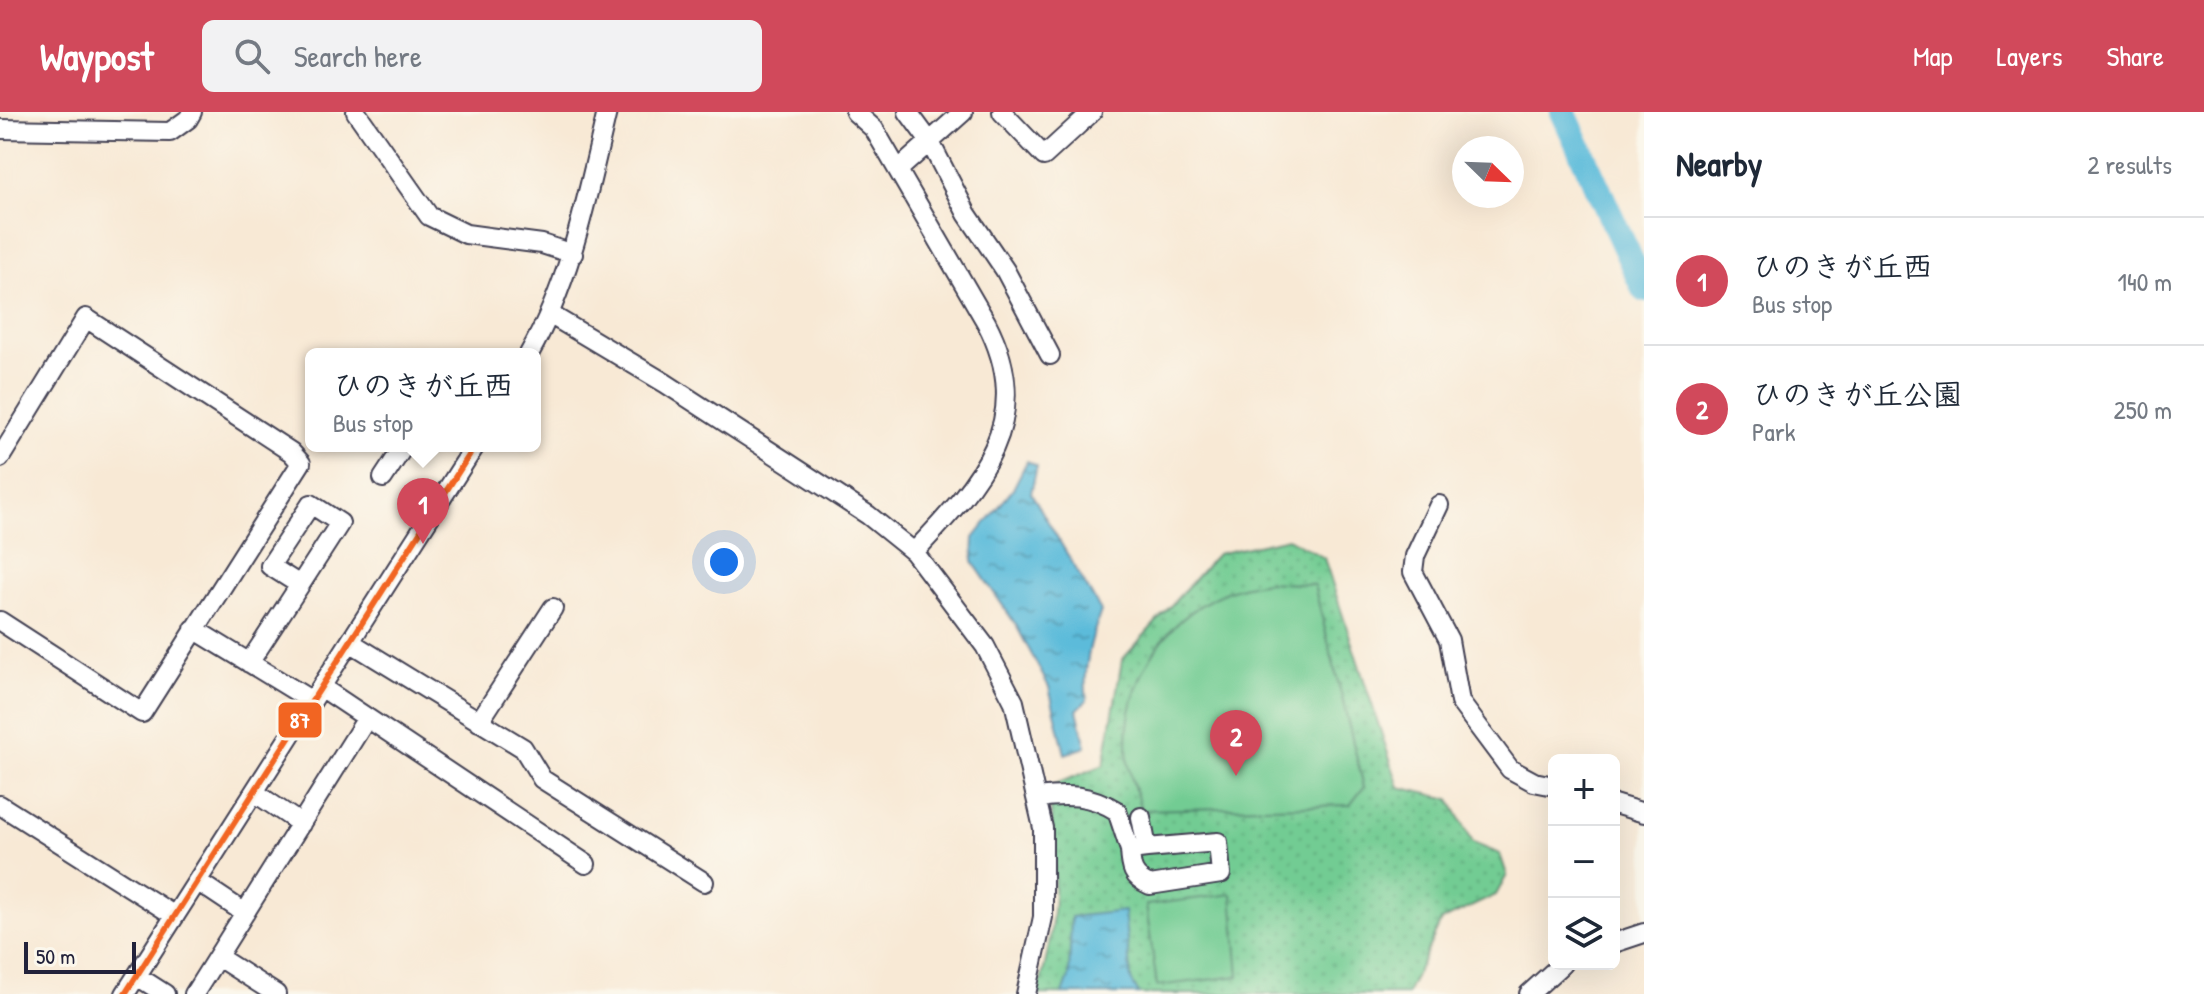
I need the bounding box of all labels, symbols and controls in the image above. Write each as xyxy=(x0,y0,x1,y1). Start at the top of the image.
search box xyxy=(202,20,762,92)
text: Waypost xyxy=(40,30,154,82)
icon: search xyxy=(230,34,274,78)
text: Search here xyxy=(294,36,422,76)
text: Map xyxy=(1913,37,1953,75)
text: Layers xyxy=(1997,37,2062,75)
text: Share xyxy=(2106,37,2164,75)
north arrow xyxy=(1452,136,1524,208)
text: Nearby xyxy=(1676,141,1762,187)
text: 2 results xyxy=(2087,147,2172,182)
text: ひのきが丘西 xyxy=(1752,246,1933,286)
text: 1 xyxy=(1697,264,1707,299)
text: 140 m xyxy=(2118,264,2172,299)
text: Bus stop xyxy=(1752,286,1832,321)
popup xyxy=(305,348,541,452)
text: ひのきが丘西 xyxy=(333,365,513,405)
text: ひのきが丘公園 xyxy=(1752,374,1963,414)
text: 2 xyxy=(1696,392,1708,427)
text: 250 m xyxy=(2114,392,2172,427)
text: Bus stop xyxy=(333,405,413,440)
text: Park xyxy=(1752,414,1796,449)
pin: 1 xyxy=(397,478,449,544)
your location xyxy=(704,542,744,582)
line badge: 87 xyxy=(277,701,323,739)
text: 87 xyxy=(290,705,310,735)
pin: 2 xyxy=(1210,710,1262,776)
map controls xyxy=(1548,754,1620,970)
button: + xyxy=(1548,754,1620,826)
button: − xyxy=(1548,826,1620,898)
button: layers xyxy=(1548,898,1620,970)
scale bar xyxy=(24,938,136,974)
text: 50 m xyxy=(36,941,75,971)

